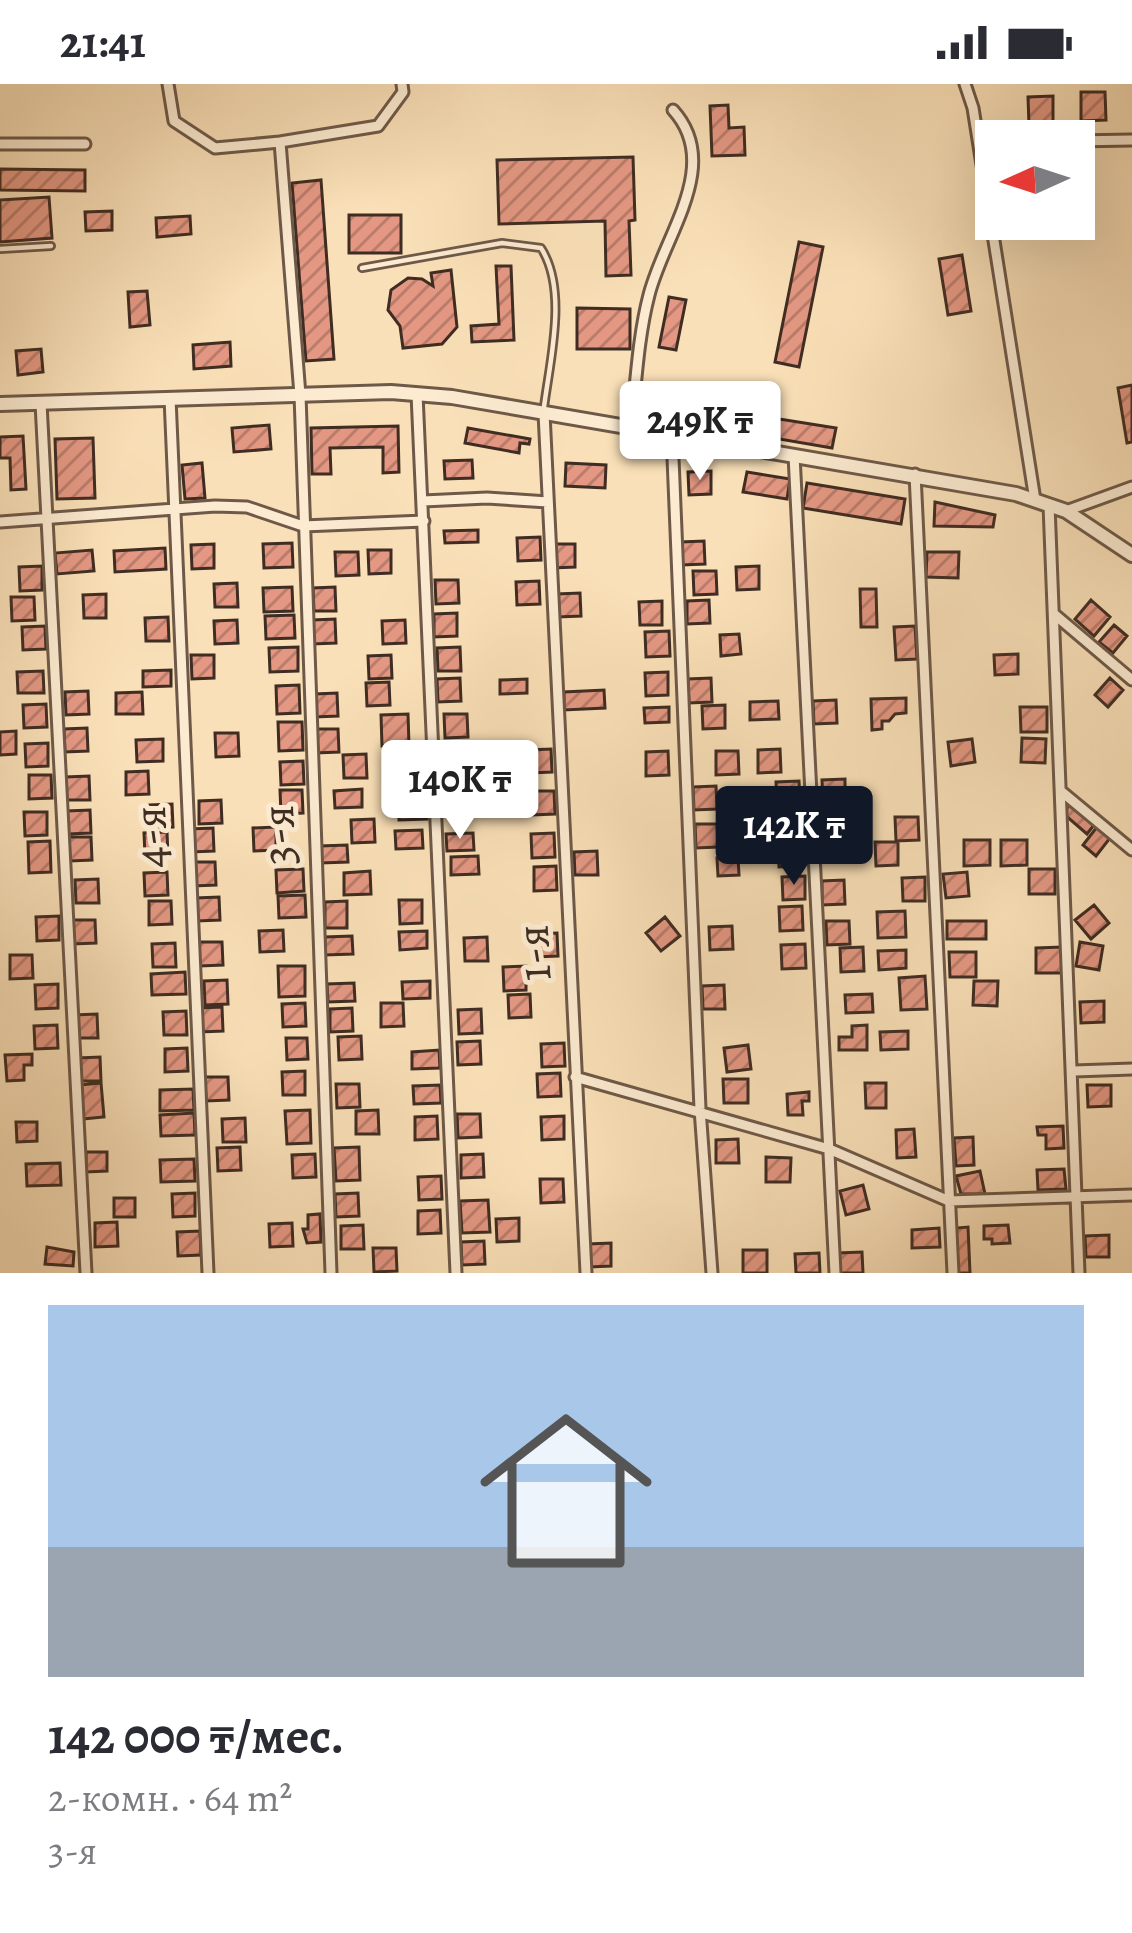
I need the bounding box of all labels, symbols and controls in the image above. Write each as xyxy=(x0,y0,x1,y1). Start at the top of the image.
text: 21:41 xyxy=(60,11,146,73)
north arrow xyxy=(975,120,1095,240)
map controls xyxy=(975,120,1095,240)
pin: 249K ₸ xyxy=(602,381,798,483)
text: 249K ₸ xyxy=(647,393,753,446)
pin: 140K ₸ xyxy=(362,740,558,842)
text: 140K ₸ xyxy=(408,752,512,805)
pin: 142K ₸ xyxy=(696,786,892,888)
text: 142K ₸ xyxy=(743,798,845,851)
street label: 3-я xyxy=(244,804,312,866)
street label: 4-я xyxy=(116,805,184,869)
street label: 1-я xyxy=(499,923,567,983)
icon: home xyxy=(458,1383,674,1599)
text: 142 000 ₸/мес. xyxy=(48,1701,344,1771)
text: 2-комн. · 64 m² xyxy=(48,1771,292,1824)
text: 3-я xyxy=(48,1824,97,1877)

